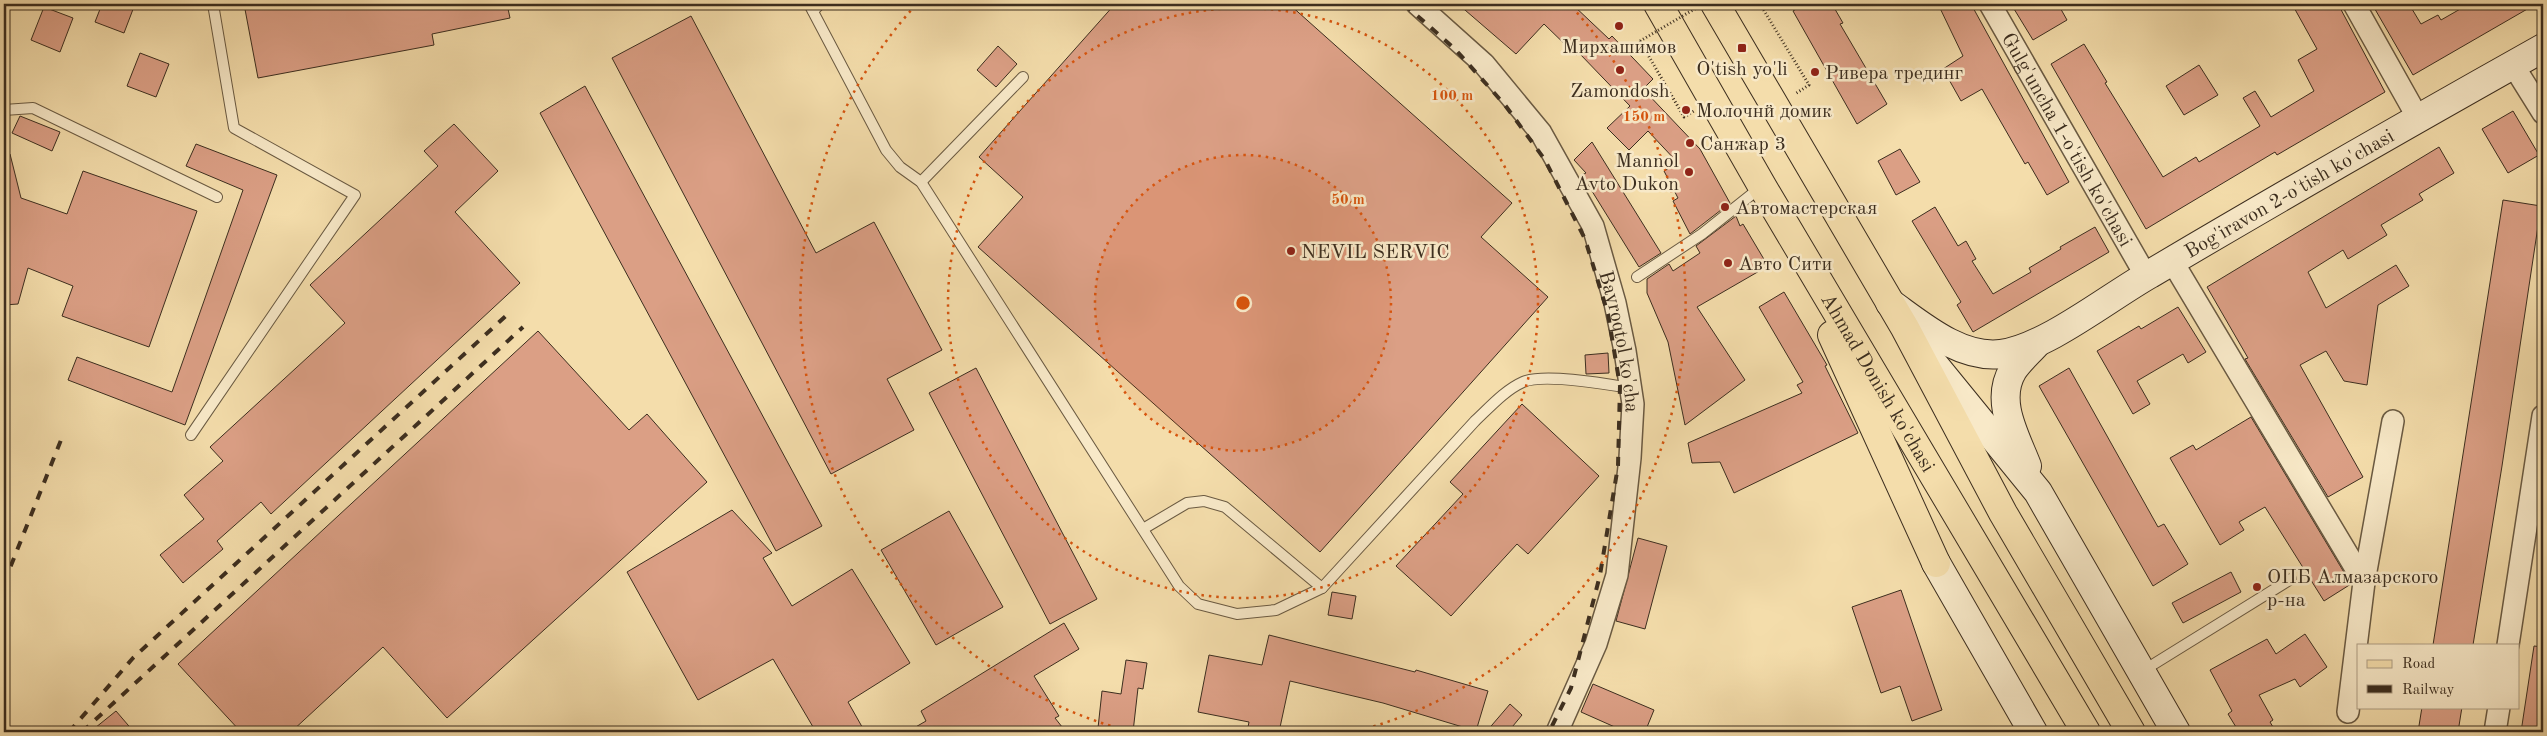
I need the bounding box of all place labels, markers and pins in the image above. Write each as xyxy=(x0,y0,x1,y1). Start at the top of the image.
marker: Мирхашимов xyxy=(1613,20,1625,32)
place label: Мирхашимов xyxy=(1562,38,1676,58)
marker: O'tish yo'li xyxy=(1736,42,1748,54)
place label: O'tish yo'li xyxy=(1696,60,1788,80)
marker: Zamondosh xyxy=(1614,64,1626,76)
place label: Ривера трединг xyxy=(1825,64,1963,84)
marker: Ривера трединг xyxy=(1809,66,1821,78)
place label: Zamondosh xyxy=(1570,82,1670,102)
place label: Молочнй домик xyxy=(1696,102,1832,122)
marker: Молочнй домик xyxy=(1680,104,1692,116)
place label: Санжар 3 xyxy=(1700,135,1786,155)
marker: Санжар 3 xyxy=(1684,137,1696,149)
place label: Mannol Avto Dukon xyxy=(1574,152,1679,195)
marker: Mannol Avto Dukon xyxy=(1683,166,1695,178)
place label: Автомастерская xyxy=(1735,199,1877,219)
marker: Автомастерская xyxy=(1719,201,1731,213)
place label: NEVIL SERVIC xyxy=(1301,243,1450,263)
marker: NEVIL SERVIC xyxy=(1285,245,1297,257)
place label: Авто Сити xyxy=(1738,255,1832,275)
marker: Авто Сити xyxy=(1722,257,1734,269)
centre of rings xyxy=(1234,294,1252,312)
place label: ОПБ Алмазарского р-на xyxy=(2267,568,2438,611)
marker: ОПБ Алмазарского р-на xyxy=(2251,581,2263,593)

